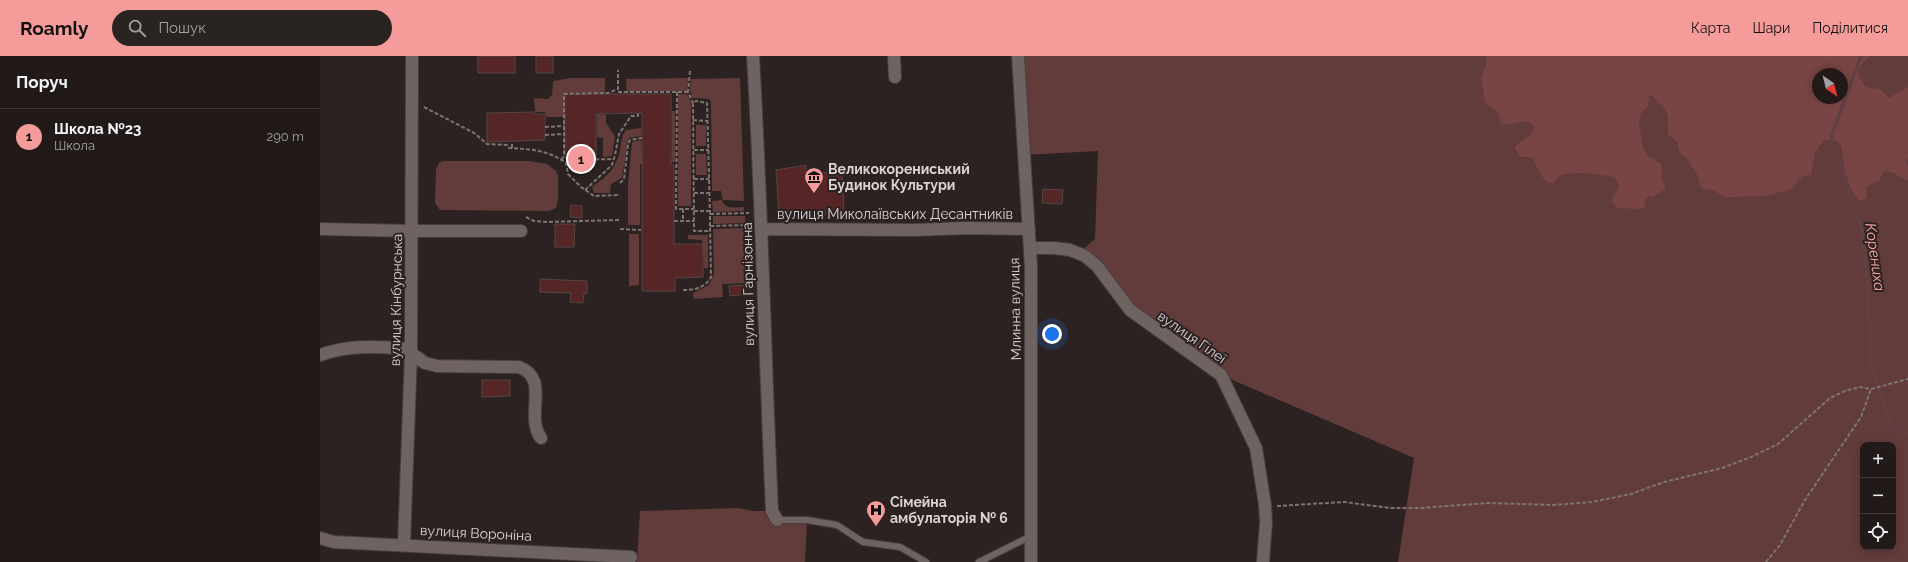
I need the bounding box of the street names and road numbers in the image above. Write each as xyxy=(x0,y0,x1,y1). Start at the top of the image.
street label: вулиця Миколаївських Десантників xyxy=(777,206,1013,222)
street label: вулиця Гарнізонна xyxy=(739,222,757,346)
street label: вулиця Кінбурнська xyxy=(387,234,405,366)
street label: Млинна вулиця xyxy=(1006,257,1024,361)
street label: вулиця Гілеї xyxy=(1155,308,1229,366)
street label: вулиця Вороніна xyxy=(420,522,532,544)

